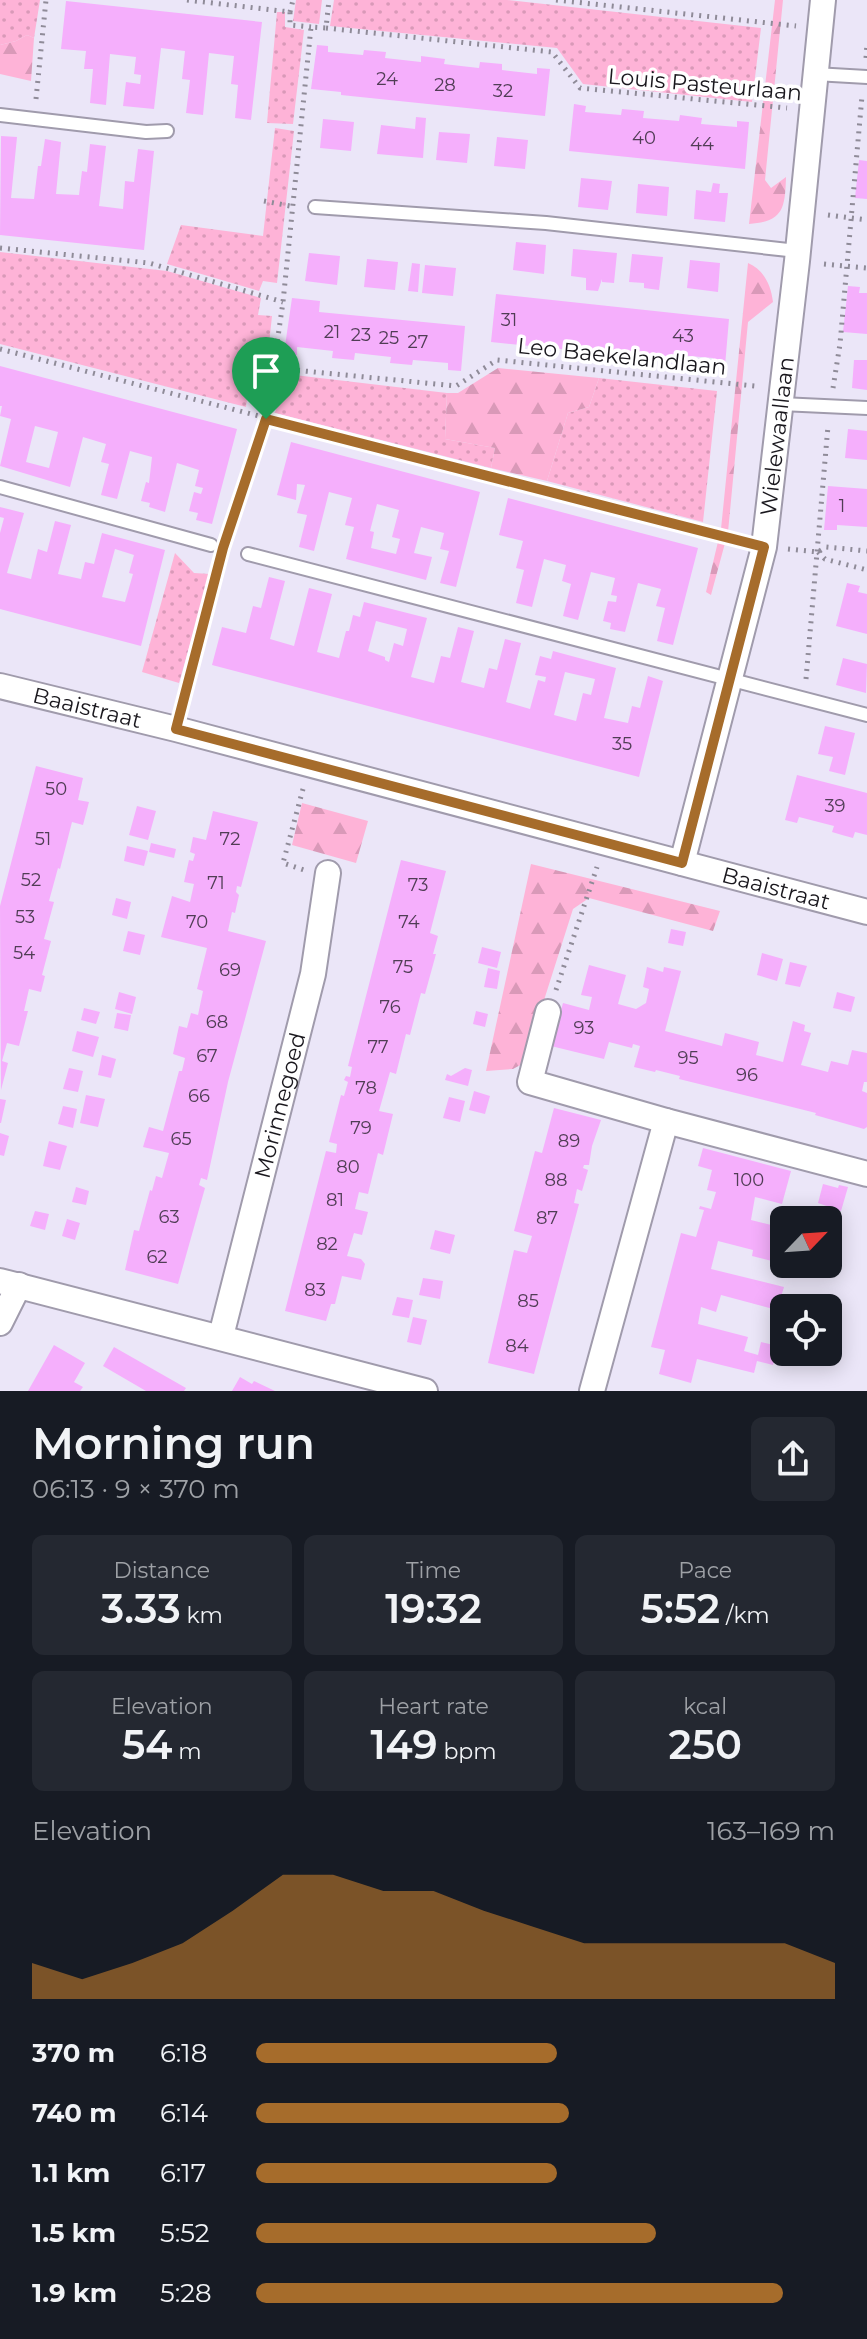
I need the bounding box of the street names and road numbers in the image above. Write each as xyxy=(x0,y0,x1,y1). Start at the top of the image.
street label: Louis Pasteurlaan xyxy=(607,63,803,106)
street label: Leo Baekelandlaan xyxy=(516,332,728,381)
street label: Wielewaallaan xyxy=(755,355,800,517)
street label: Baaistraat xyxy=(30,682,144,734)
street label: Baaistraat xyxy=(719,861,833,916)
street label: Morinnegoed xyxy=(249,1030,312,1181)

